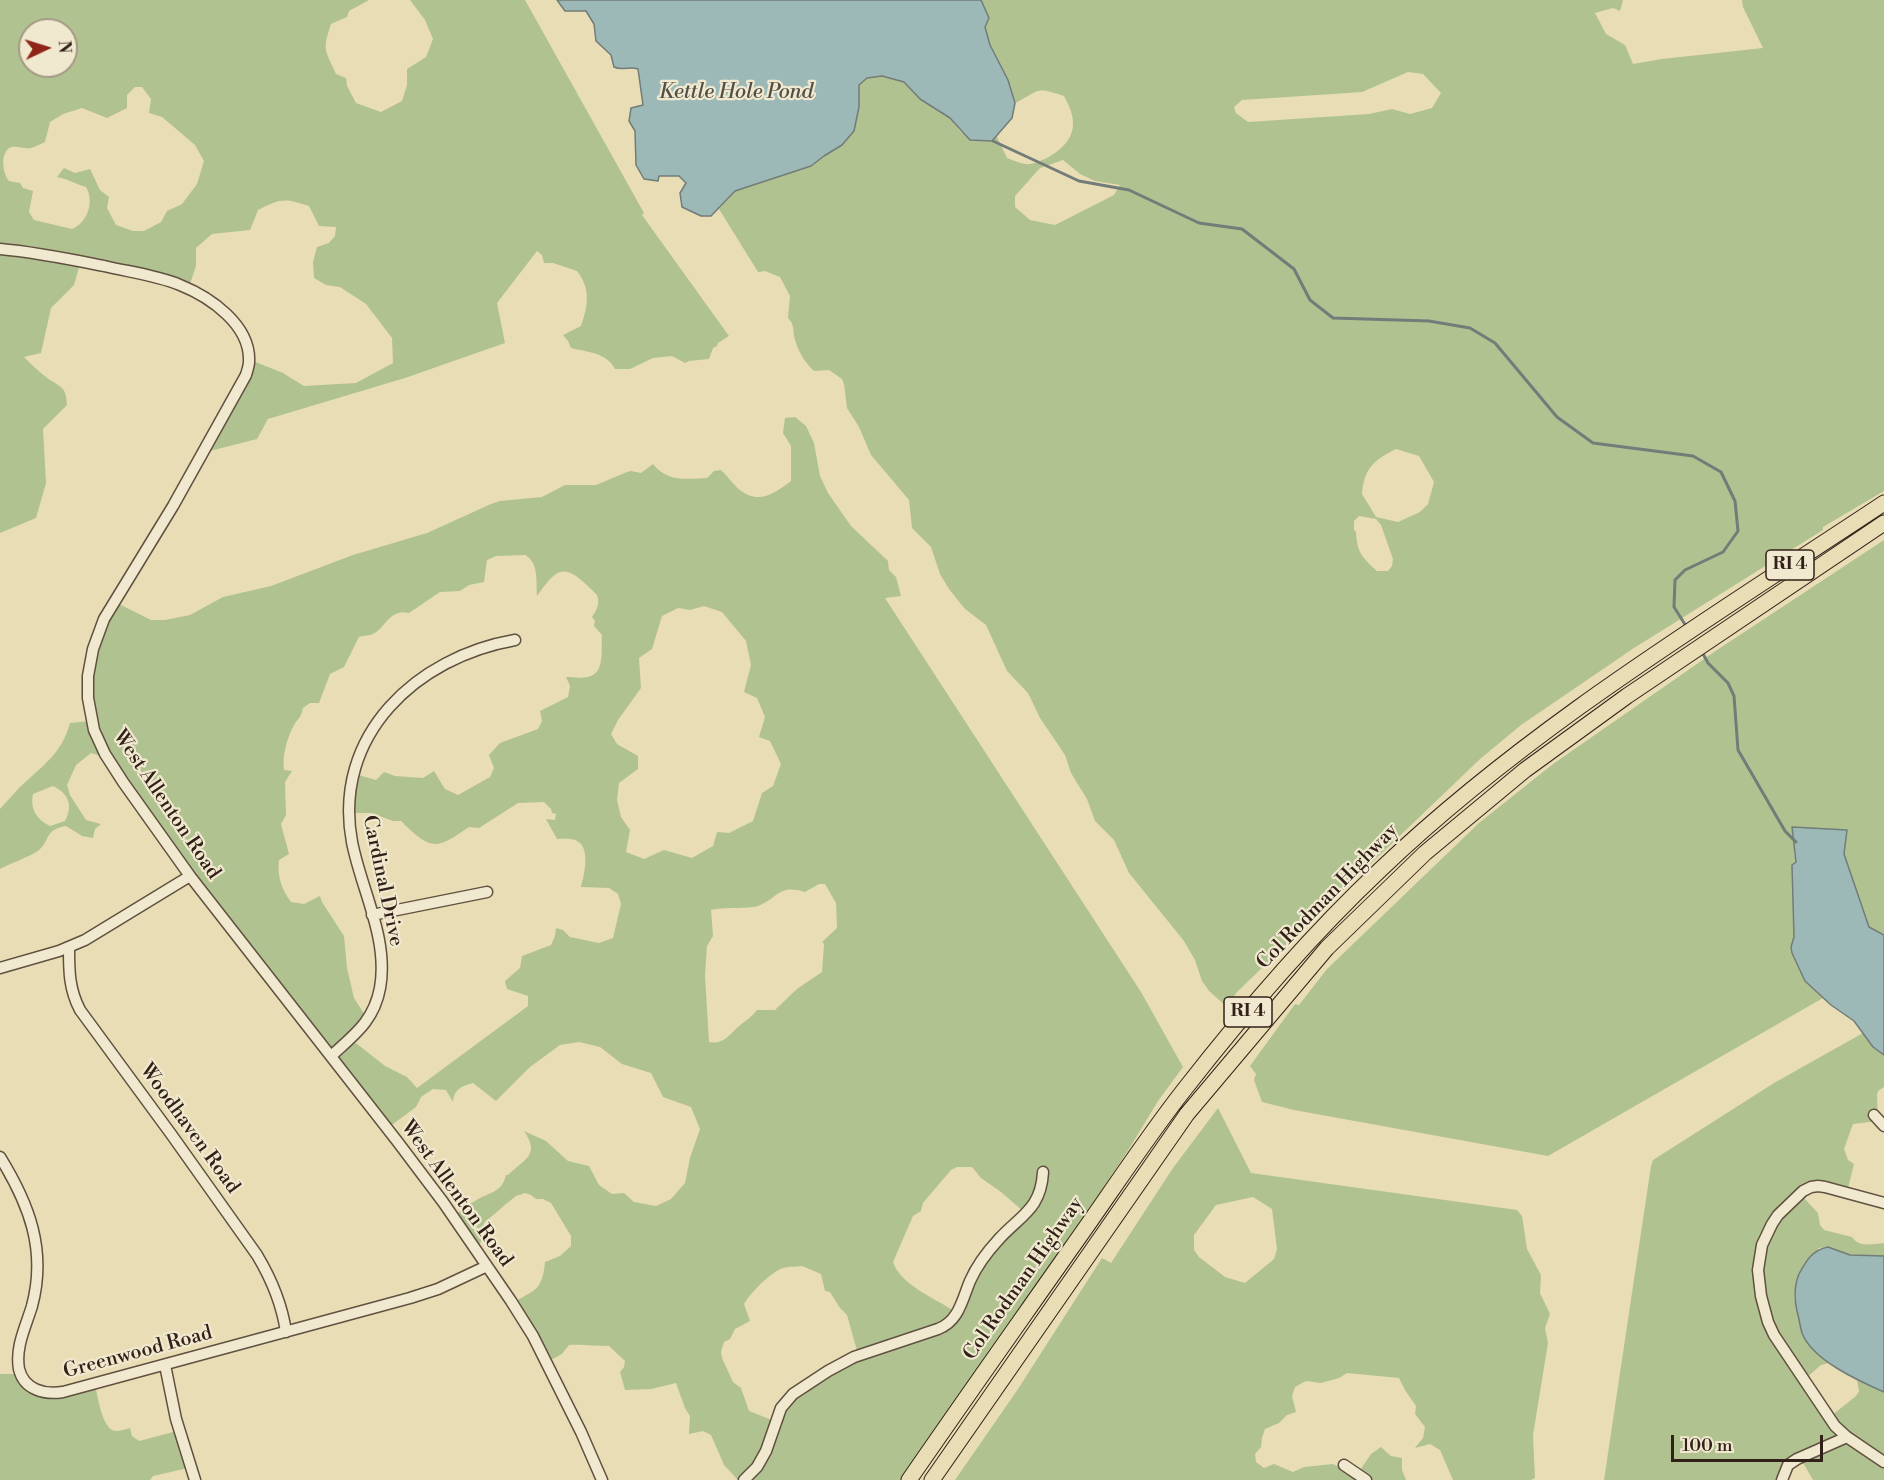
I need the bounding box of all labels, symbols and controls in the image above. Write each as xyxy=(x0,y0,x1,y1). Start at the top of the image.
north arrow xyxy=(18,18,78,78)
text: N xyxy=(54,40,74,54)
water label: Kettle Hole Pond xyxy=(659,80,813,106)
road number: RI 4 xyxy=(1766,550,1814,580)
street label: West Allenton Road xyxy=(107,726,225,884)
street label: Cardinal Drive xyxy=(356,813,408,949)
street label: Col Rodman Highway xyxy=(1252,819,1404,975)
road number: RI 4 xyxy=(1224,997,1272,1027)
street label: Woodhaven Road xyxy=(134,1059,244,1199)
street label: West Allenton Road xyxy=(395,1116,517,1272)
street label: Col Rodman Highway xyxy=(959,1193,1089,1365)
street label: Greenwood Road xyxy=(61,1322,215,1384)
scale bar xyxy=(1674,1423,1826,1461)
text: 100 m xyxy=(1682,1434,1733,1457)

